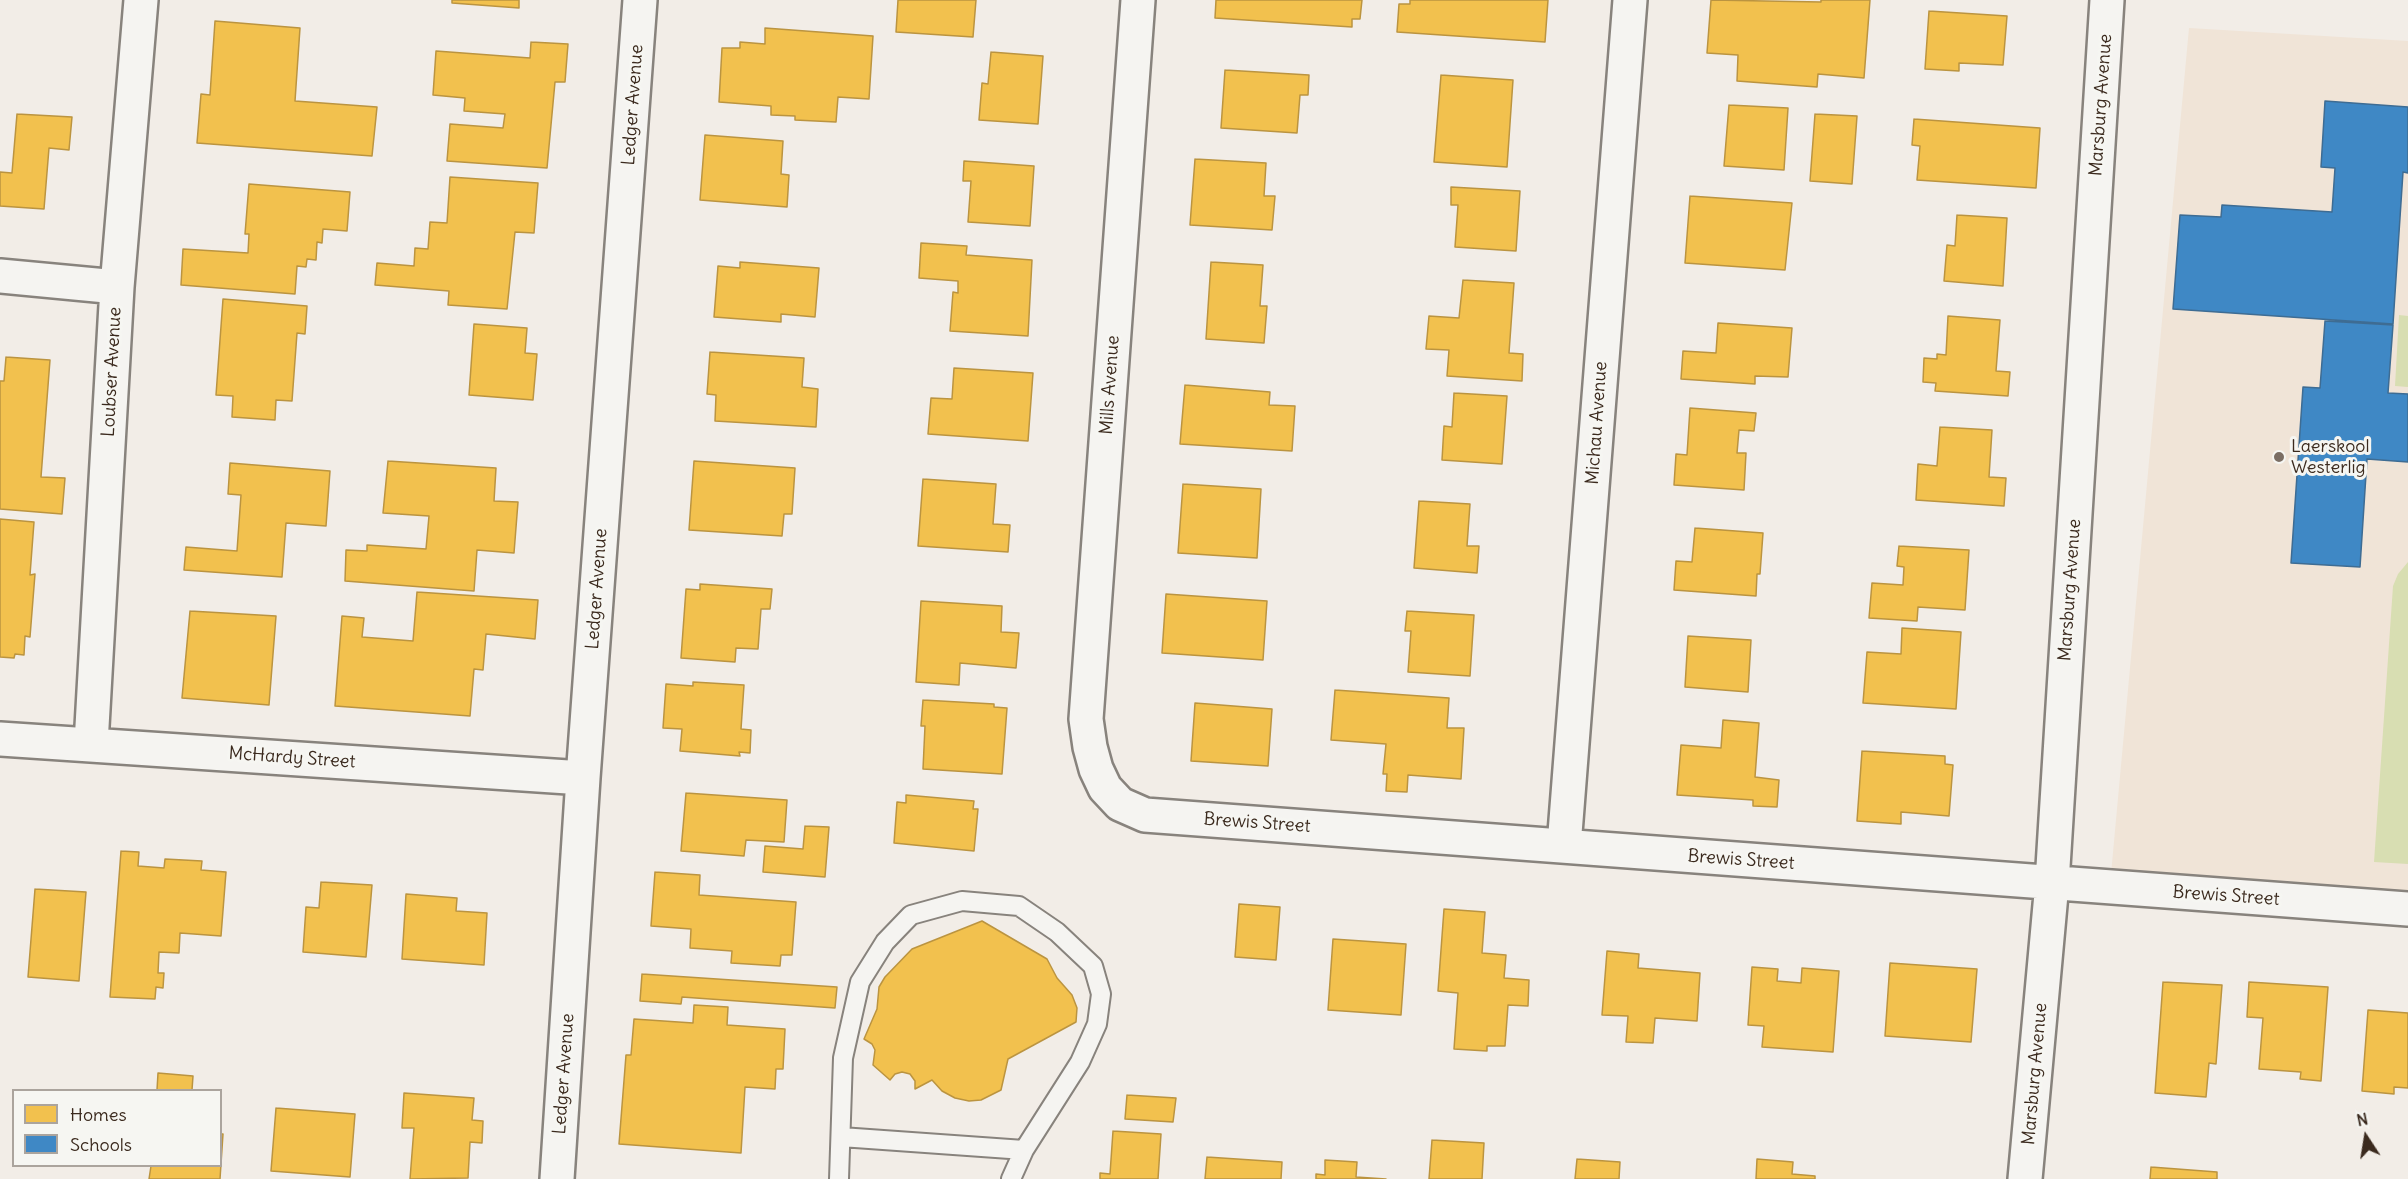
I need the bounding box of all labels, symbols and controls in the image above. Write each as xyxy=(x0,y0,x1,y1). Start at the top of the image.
street label: Marsburg Avenue xyxy=(2085,33,2117,177)
street label: Ledger Avenue xyxy=(618,44,648,166)
street label: Loubser Avenue xyxy=(98,307,126,437)
street label: Mills Avenue xyxy=(1096,335,1124,435)
street label: Michau Avenue xyxy=(1582,361,1612,485)
place label: Laerskool Westerlig xyxy=(2291,436,2369,478)
marker: Laerskool Westerlig xyxy=(2272,450,2286,464)
street label: Marsburg Avenue xyxy=(2054,518,2086,662)
street label: Ledger Avenue xyxy=(582,528,612,650)
street label: McHardy Street xyxy=(228,743,356,773)
street label: Brewis Street xyxy=(1203,808,1311,838)
street label: Brewis Street xyxy=(1687,845,1795,875)
street label: Brewis Street xyxy=(2172,881,2280,911)
street label: Marsburg Avenue xyxy=(2018,1002,2052,1146)
street label: Ledger Avenue xyxy=(549,1013,579,1135)
legend xyxy=(12,1089,222,1167)
text: Homes xyxy=(70,1103,127,1126)
north arrow xyxy=(2336,1107,2396,1167)
text: N xyxy=(2355,1108,2370,1130)
text: Schools xyxy=(70,1133,132,1156)

